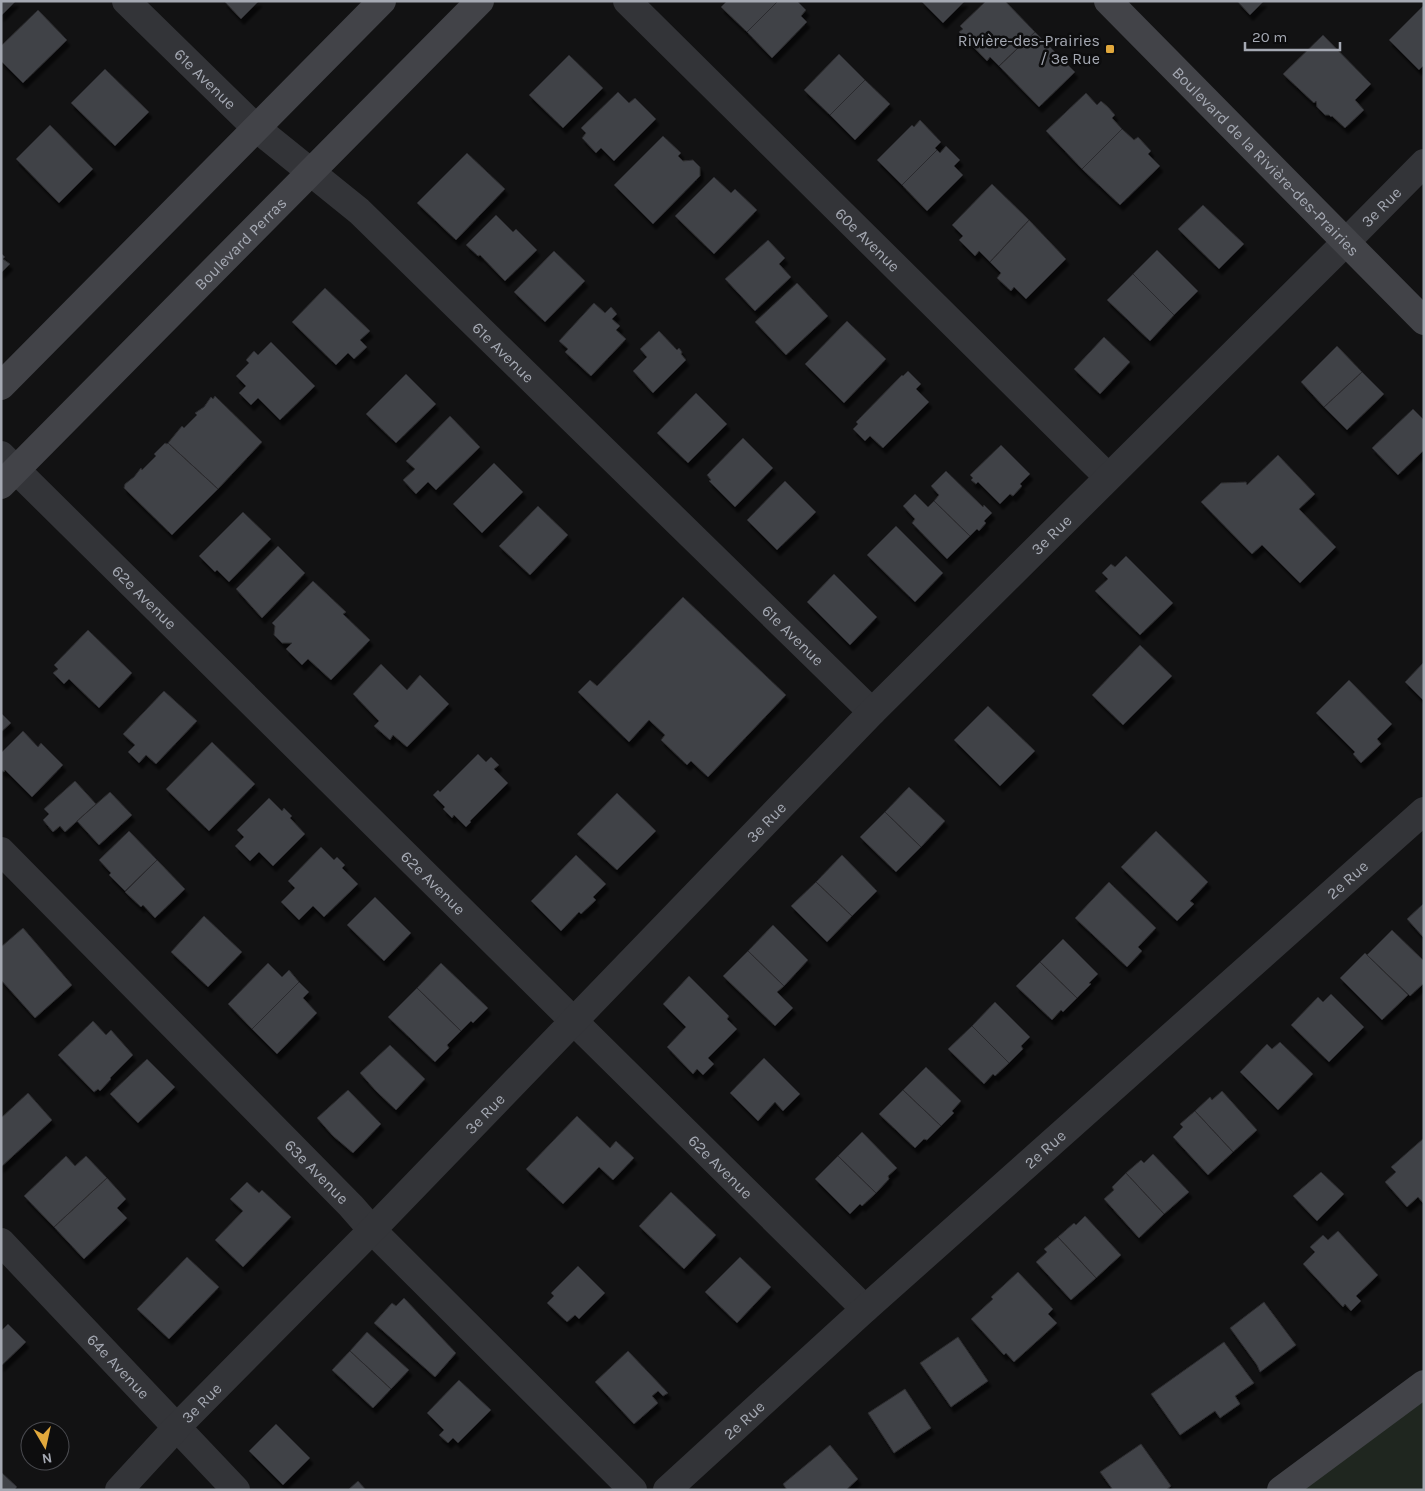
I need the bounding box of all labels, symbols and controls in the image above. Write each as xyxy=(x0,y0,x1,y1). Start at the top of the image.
scale bar xyxy=(1245,20,1340,52)
text: 20 m xyxy=(1252,28,1287,46)
place label: Rivière-des-Prairies / 3e Rue xyxy=(958,31,1100,68)
marker: Rivière-des-Prairies / 3e Rue xyxy=(1104,43,1116,55)
street label: 61e Avenue xyxy=(170,44,240,113)
street label: Boulevard de la Rivière-des-Prairies xyxy=(1168,63,1363,260)
street label: 3e Rue xyxy=(1357,183,1405,231)
street label: Boulevard Perras xyxy=(191,193,291,294)
street label: 60e Avenue xyxy=(831,204,904,276)
street label: 61e Avenue xyxy=(468,318,538,387)
street label: 3e Rue xyxy=(1027,511,1076,559)
street label: 62e Avenue xyxy=(108,561,181,633)
street label: 61e Avenue xyxy=(758,601,828,670)
street label: 3e Rue xyxy=(742,798,790,847)
street label: 62e Avenue xyxy=(397,847,469,919)
street label: 2e Rue xyxy=(1323,856,1372,903)
street label: 3e Rue xyxy=(461,1089,509,1138)
street label: 2e Rue xyxy=(1020,1126,1070,1173)
street label: 62e Avenue xyxy=(684,1131,757,1203)
street label: 63e Avenue xyxy=(281,1135,353,1208)
street label: 64e Avenue xyxy=(83,1330,154,1403)
street label: 3e Rue xyxy=(177,1379,226,1427)
street label: 2e Rue xyxy=(720,1397,769,1444)
north arrow xyxy=(20,1421,70,1471)
text: N xyxy=(41,1449,53,1468)

